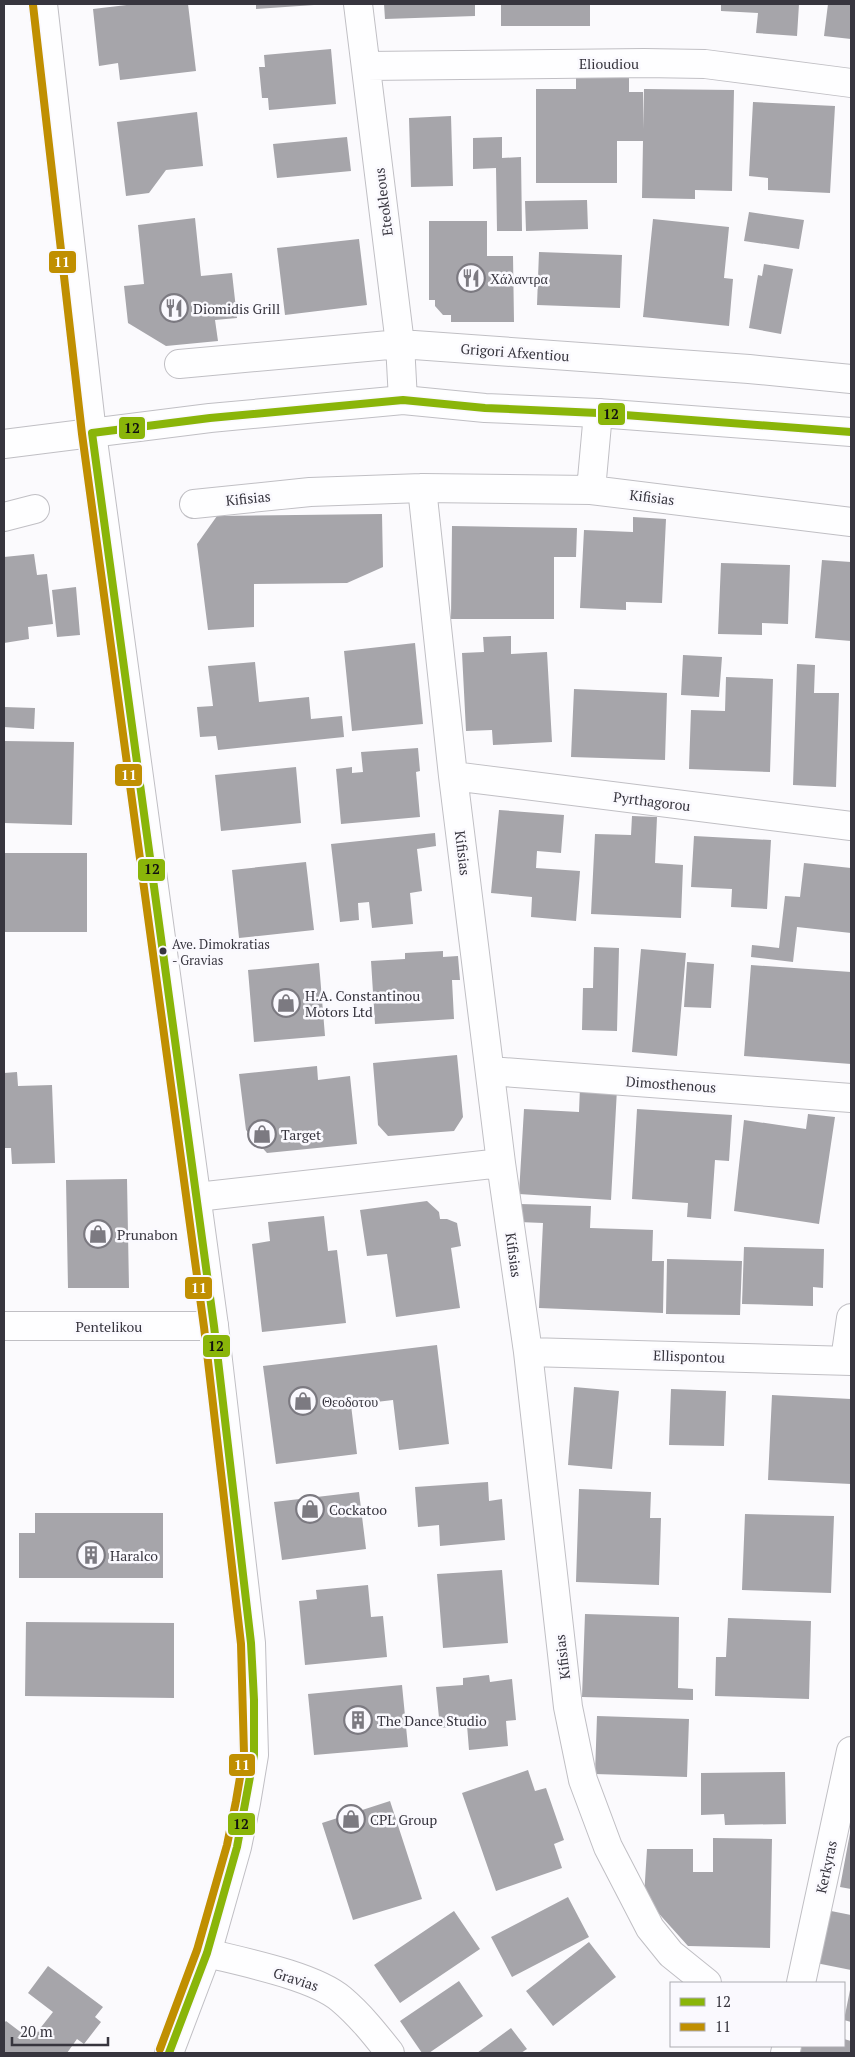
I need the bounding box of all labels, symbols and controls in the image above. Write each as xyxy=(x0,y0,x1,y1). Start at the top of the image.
street label: Elioudiou xyxy=(579,54,639,73)
street label: Eteokleous xyxy=(369,167,397,237)
line badge: 11 xyxy=(48,250,77,274)
text: 11 xyxy=(54,252,70,271)
restaurant icon: Χάλαντρα xyxy=(456,263,486,293)
place label: Χάλαντρα xyxy=(490,269,549,288)
restaurant icon: Diomidis Grill xyxy=(159,293,189,323)
place label: Diomidis Grill xyxy=(193,299,280,318)
street label: Grigori Afxentiou xyxy=(460,339,570,365)
line badge: 12 xyxy=(597,402,626,426)
text: 12 xyxy=(603,404,619,423)
line badge: 12 xyxy=(118,416,146,440)
text: 12 xyxy=(124,418,140,437)
street label: Kifisias xyxy=(628,485,676,509)
street label: Kifisias xyxy=(225,486,271,510)
line badge: 11 xyxy=(114,763,143,787)
text: 11 xyxy=(121,765,137,784)
street label: Pyrthagorou xyxy=(612,787,692,815)
street label: Kifisias xyxy=(451,829,475,877)
line badge: 12 xyxy=(137,858,166,882)
text: 12 xyxy=(144,859,160,878)
place label: Ave. Dimokratias - Gravias xyxy=(172,935,270,969)
marker: Ave. Dimokratias - Gravias xyxy=(158,946,168,956)
place label: H.A. Constantinou Motors Ltd xyxy=(305,986,420,1021)
shop icon: H.A. Constantinou Motors Ltd xyxy=(271,988,301,1018)
street label: Dimosthenous xyxy=(625,1071,717,1097)
shop icon: Target xyxy=(247,1119,277,1149)
place label: Target xyxy=(281,1125,322,1144)
shop icon: Prunabon xyxy=(83,1219,113,1249)
place label: Prunabon xyxy=(117,1225,178,1244)
street label: Kifisias xyxy=(501,1231,527,1279)
line badge: 11 xyxy=(184,1276,213,1300)
text: 11 xyxy=(191,1278,207,1297)
street label: Pentelikou xyxy=(76,1317,142,1336)
line badge: 12 xyxy=(202,1334,231,1358)
text: 12 xyxy=(208,1336,224,1355)
street label: Ellispontou xyxy=(653,1345,725,1367)
shop icon: Θεοδοτου xyxy=(288,1386,318,1416)
place label: Θεοδοτου xyxy=(322,1392,378,1411)
shop icon: Cockatoo xyxy=(295,1494,325,1524)
place label: Cockatoo xyxy=(329,1500,387,1519)
building icon: Haralco xyxy=(76,1540,106,1570)
place label: Haralco xyxy=(110,1546,158,1565)
street label: Kifisias xyxy=(550,1633,574,1681)
building icon: The Dance Studio xyxy=(343,1705,373,1735)
place label: The Dance Studio xyxy=(377,1711,487,1730)
line badge: 11 xyxy=(228,1753,256,1777)
text: 11 xyxy=(234,1755,250,1774)
shop icon: CPL Group xyxy=(336,1804,366,1834)
place label: CPL Group xyxy=(370,1810,437,1829)
line badge: 12 xyxy=(227,1812,256,1836)
text: 12 xyxy=(233,1814,249,1833)
street label: Kerkyras xyxy=(811,1839,841,1895)
street label: Gravias xyxy=(271,1963,321,1995)
legend xyxy=(670,1982,845,2047)
text: 12 xyxy=(715,1991,731,2011)
scale bar xyxy=(12,2014,109,2046)
text: 11 xyxy=(715,2016,731,2036)
text: 20 m xyxy=(20,2021,53,2041)

